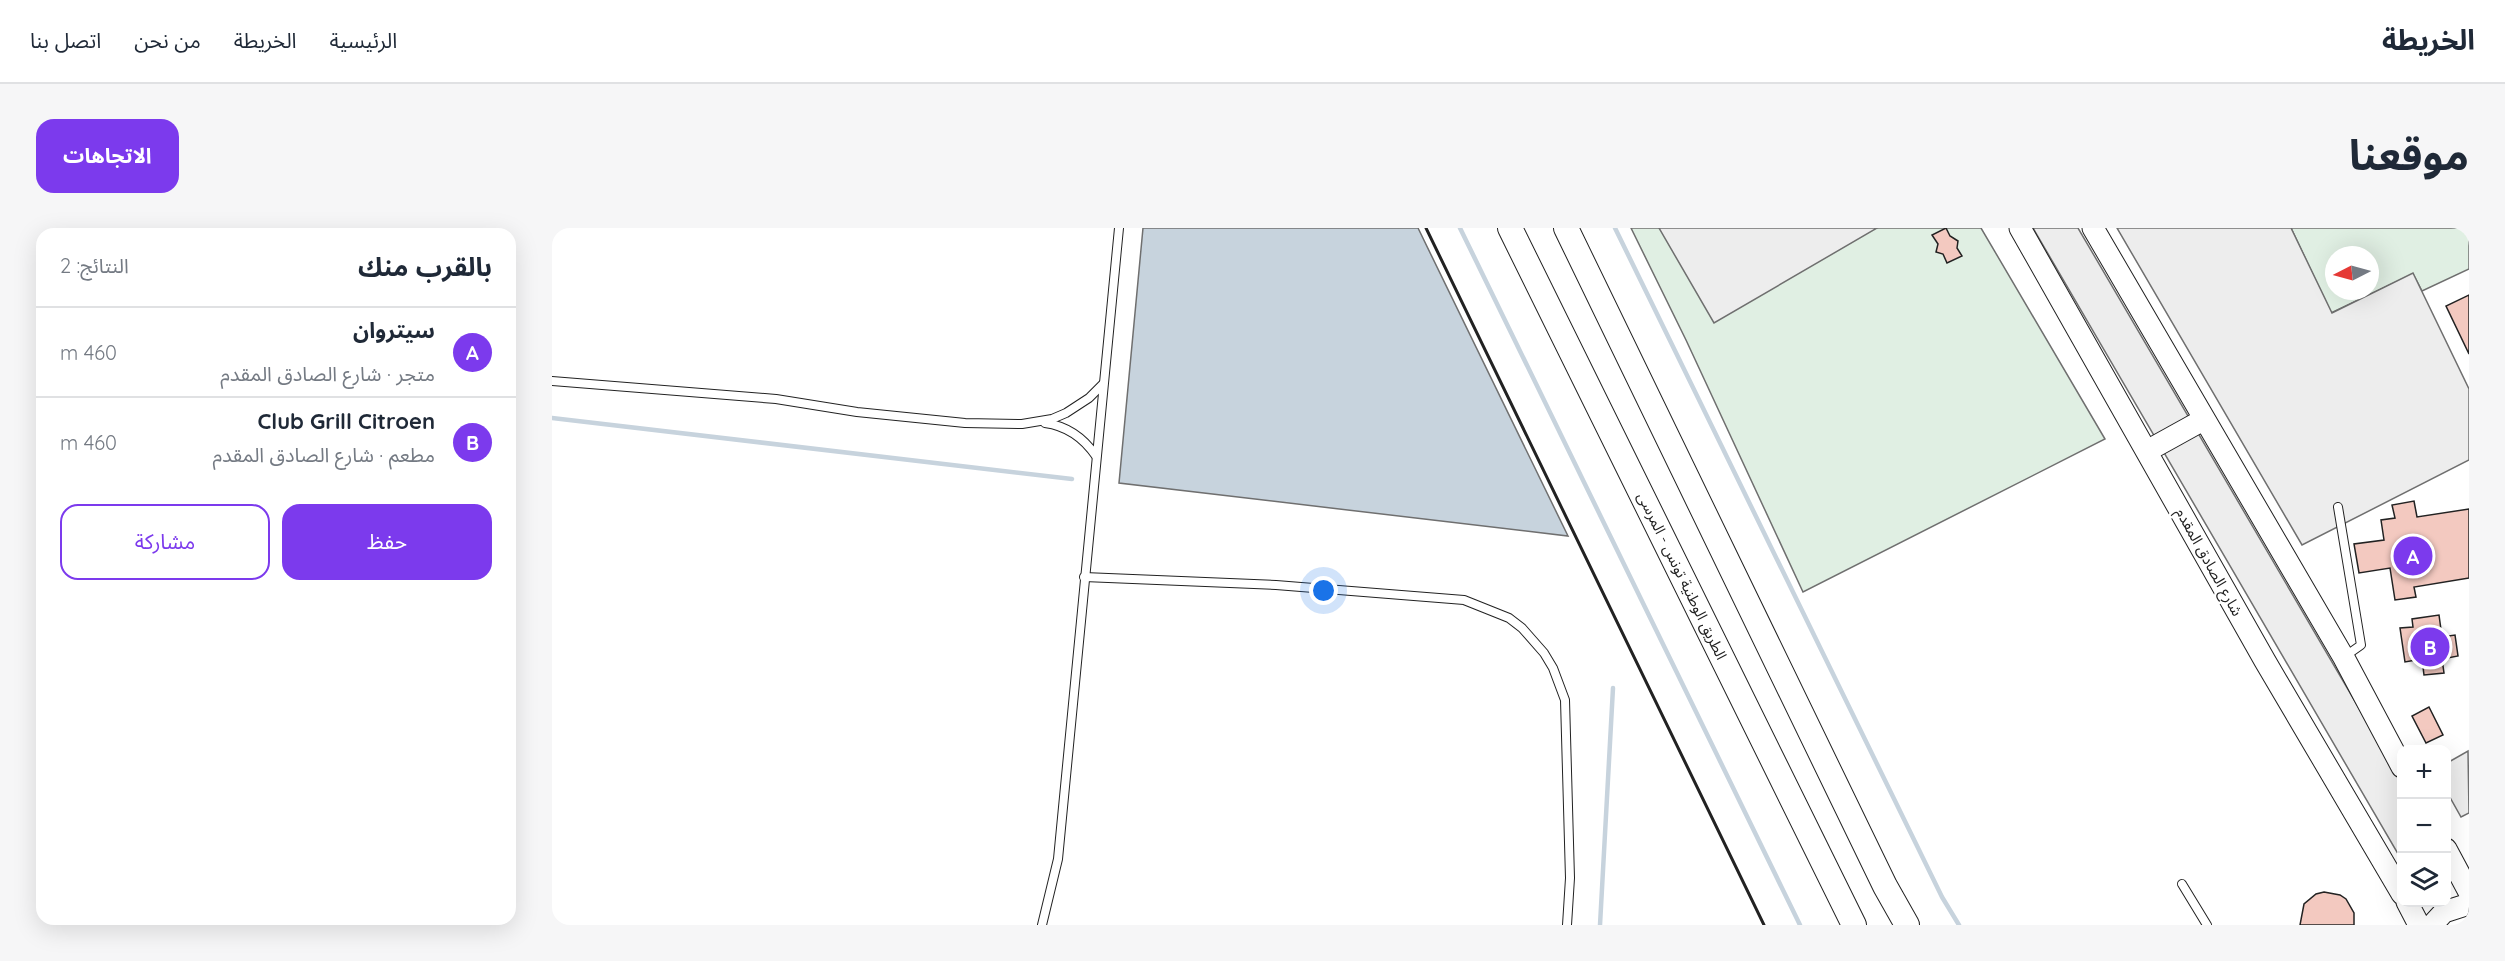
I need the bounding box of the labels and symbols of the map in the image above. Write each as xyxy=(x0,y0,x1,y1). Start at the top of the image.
north arrow xyxy=(2325,246,2379,300)
street label: الطريق الوطنية تونس - المرسى xyxy=(1633,489,1731,663)
street label: شارع الصادق المقدم xyxy=(2169,504,2247,621)
pin: A xyxy=(2394,534,2432,578)
your location xyxy=(1309,576,1338,605)
pin: B xyxy=(2410,624,2450,670)

